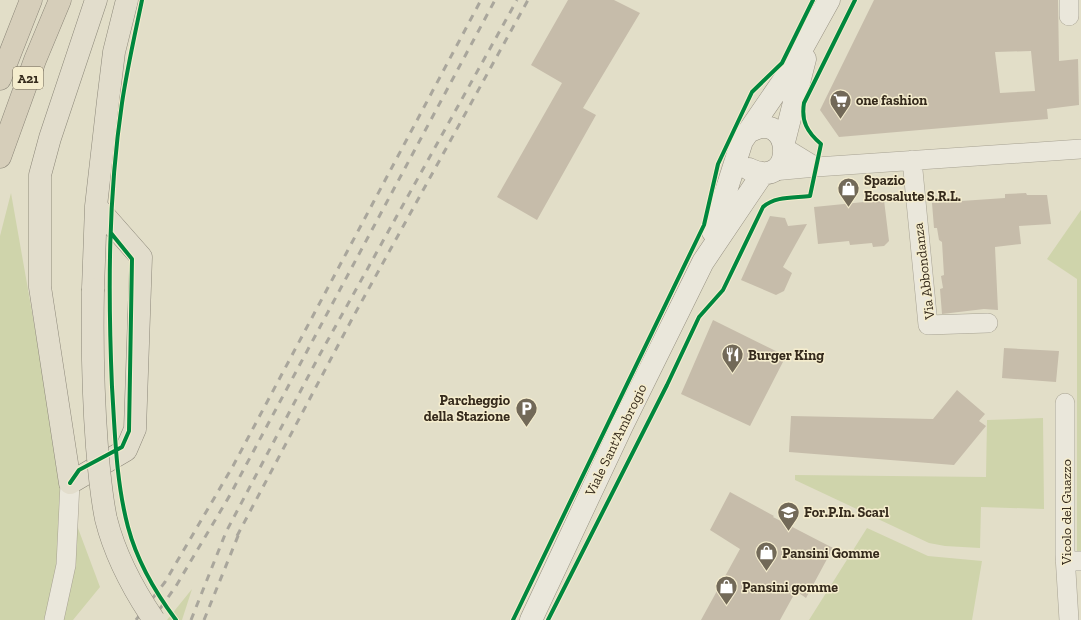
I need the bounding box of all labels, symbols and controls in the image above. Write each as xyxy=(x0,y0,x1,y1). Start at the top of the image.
road number: A21 xyxy=(13,67,43,89)
supermarket icon: one fashion xyxy=(827,87,853,120)
place label: one fashion xyxy=(856,92,928,109)
place label: Spazio Ecosalute S.R.L. xyxy=(864,172,961,205)
shop icon: Spazio Ecosalute S.R.L. xyxy=(835,175,861,208)
street label: Via Abbondanza xyxy=(910,222,938,321)
restaurant icon: Burger King xyxy=(720,342,746,375)
place label: Burger King xyxy=(748,347,824,364)
street label: Viale Sant'Ambrogio xyxy=(581,381,651,500)
place label: Parcheggio della Stazione xyxy=(424,392,511,425)
parking icon: Parcheggio della Stazione xyxy=(513,395,539,428)
street label: Vicolo del Guazzo xyxy=(1058,459,1075,566)
school or university icon: For.P.In. Scarl xyxy=(776,499,802,532)
place label: For.P.In. Scarl xyxy=(804,504,889,521)
shop icon: Pansini Gomme xyxy=(753,540,779,573)
place label: Pansini Gomme xyxy=(782,545,880,562)
shop icon: Pansini gomme xyxy=(713,574,739,607)
place label: Pansini gomme xyxy=(742,579,838,596)

